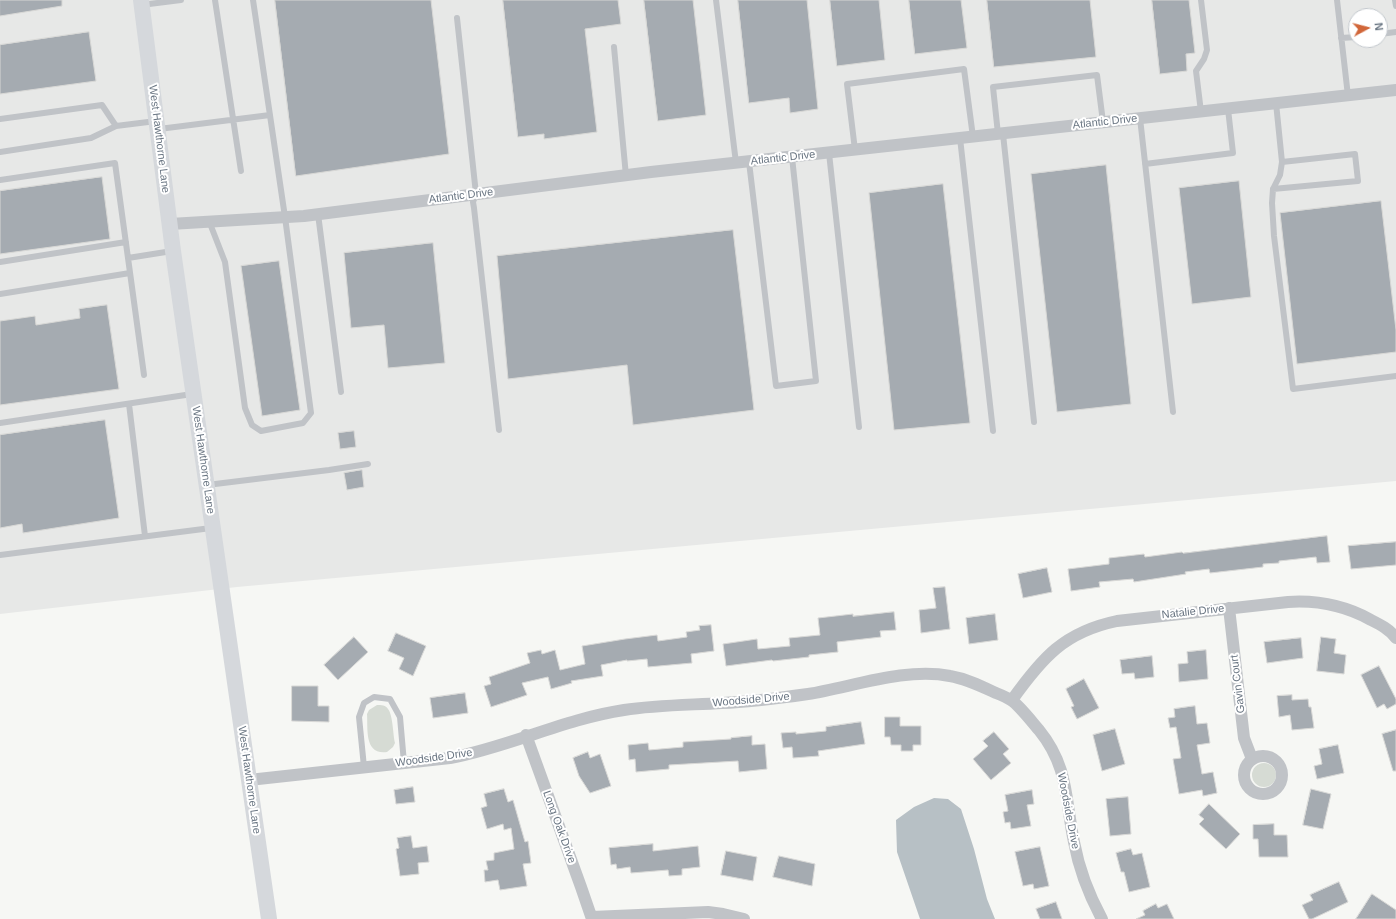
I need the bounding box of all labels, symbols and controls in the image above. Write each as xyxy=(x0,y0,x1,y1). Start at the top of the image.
north arrow xyxy=(1348,8,1388,48)
text: N xyxy=(1372,22,1385,31)
street label: West Hawthorne Lane xyxy=(146,84,172,194)
street label: Atlantic Drive xyxy=(1072,112,1138,132)
street label: Atlantic Drive xyxy=(750,148,816,168)
street label: Atlantic Drive xyxy=(428,186,494,206)
street label: West Hawthorne Lane xyxy=(189,405,217,515)
street label: Natalie Drive xyxy=(1161,602,1225,622)
street label: Gavin Court xyxy=(1228,654,1248,714)
street label: Woodside Drive xyxy=(712,690,790,710)
street label: West Hawthorne Lane xyxy=(235,725,263,835)
street label: Woodside Drive xyxy=(395,746,473,770)
street label: Woodside Drive xyxy=(1054,772,1082,850)
street label: Long Oak Drive xyxy=(540,789,578,865)

